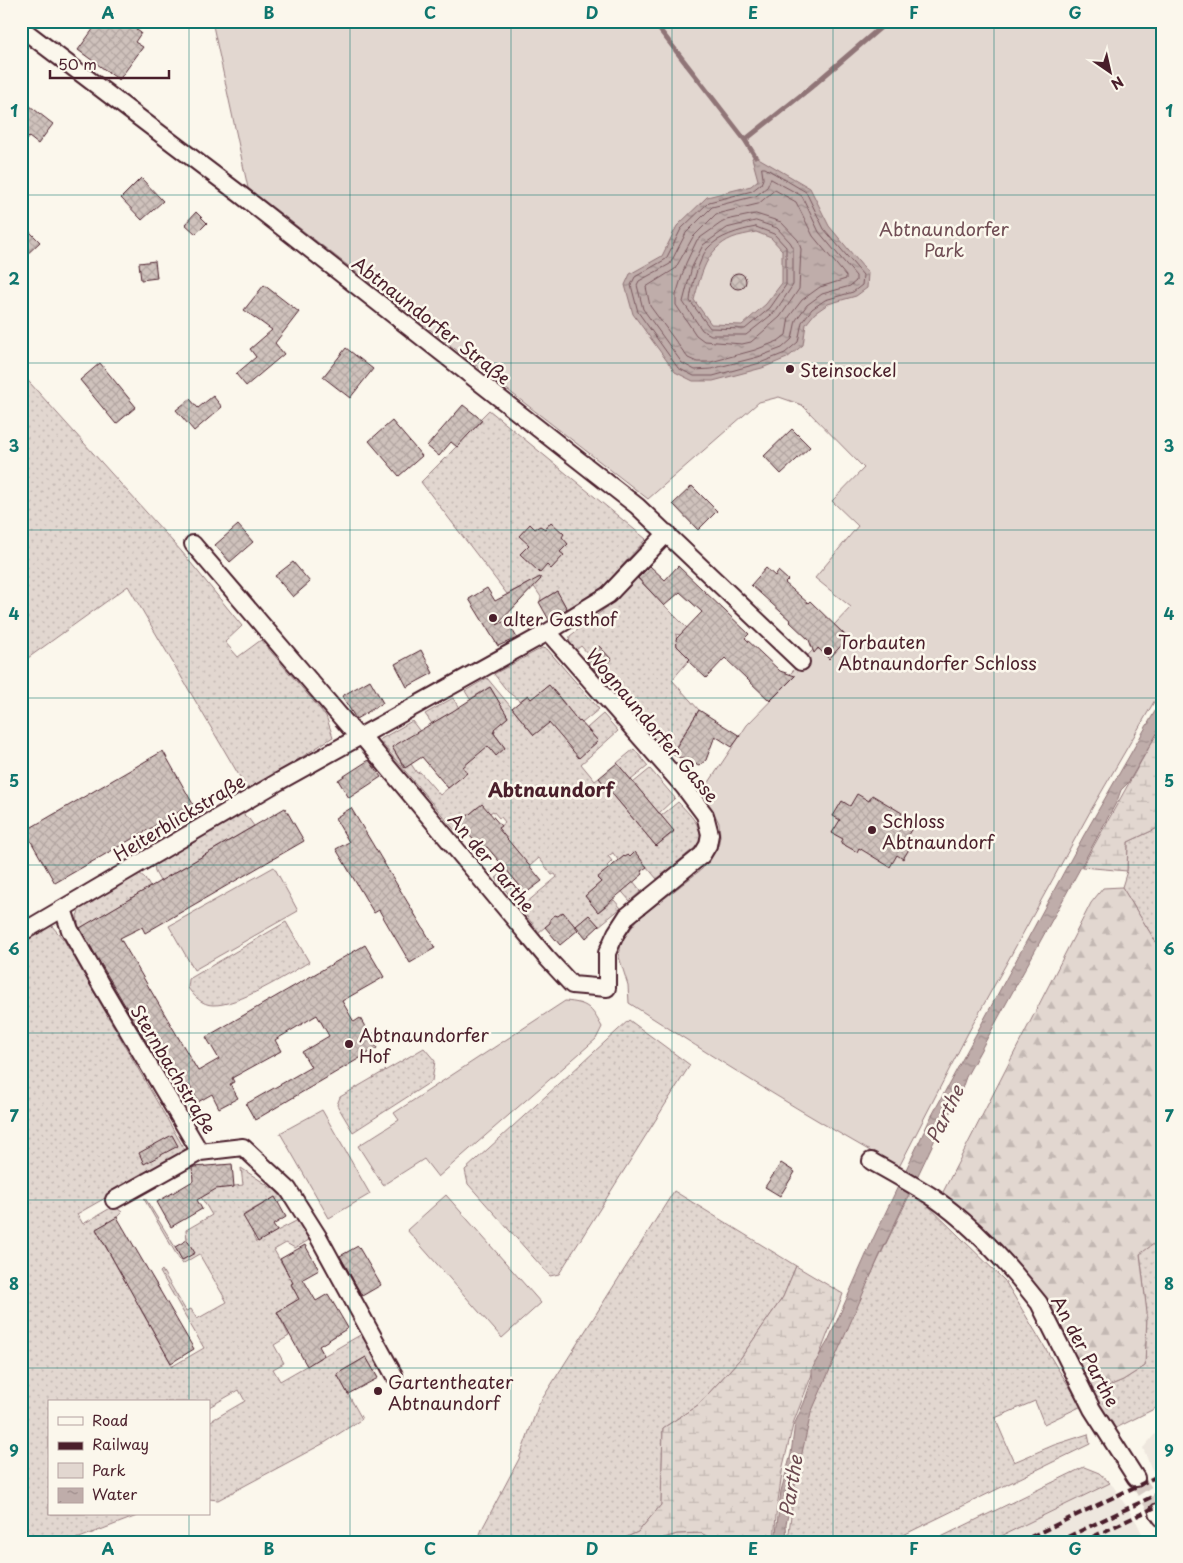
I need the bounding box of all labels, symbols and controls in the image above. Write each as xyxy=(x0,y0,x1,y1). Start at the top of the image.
text: A xyxy=(102,0,115,24)
text: B xyxy=(264,0,275,24)
text: C xyxy=(424,0,436,24)
text: D xyxy=(586,0,598,24)
text: E xyxy=(748,0,758,24)
text: F xyxy=(909,0,919,24)
text: G xyxy=(1068,0,1082,24)
scale bar xyxy=(50,48,169,80)
north arrow xyxy=(1086,48,1136,98)
text: 50 m xyxy=(58,52,97,75)
text: N xyxy=(1107,71,1128,95)
text: 1 xyxy=(10,98,18,122)
text: 1 xyxy=(1165,98,1173,122)
park label: Abtnaundorfer Park xyxy=(879,215,1010,263)
street label: Abtnaundorfer Straße xyxy=(347,249,517,391)
text: 2 xyxy=(8,266,20,290)
text: 2 xyxy=(1163,266,1175,290)
place label: Steinsockel xyxy=(800,356,897,383)
marker: Steinsockel xyxy=(784,363,796,375)
text: 3 xyxy=(9,433,19,457)
text: 3 xyxy=(1164,433,1174,457)
text: 4 xyxy=(9,601,20,625)
text: 4 xyxy=(1164,601,1175,625)
place label: alter Gasthof xyxy=(503,605,619,632)
marker: alter Gasthof xyxy=(487,612,499,624)
place label: Torbauten Abtnaundorfer Schloss xyxy=(838,628,1037,676)
street label: Wognaundorfer Gasse xyxy=(580,642,726,808)
marker: Torbauten Abtnaundorfer Schloss xyxy=(822,645,834,657)
street label: Heiterblickstraße xyxy=(108,767,250,867)
text: 5 xyxy=(9,768,19,792)
text: 5 xyxy=(1164,768,1174,792)
district label: Abtnaundorf xyxy=(488,775,615,803)
street label: An der Parthe xyxy=(442,806,542,918)
place label: Schloss Abtnaundorf xyxy=(882,807,996,855)
marker: Schloss Abtnaundorf xyxy=(866,824,878,836)
text: 6 xyxy=(8,936,20,960)
text: 6 xyxy=(1163,936,1175,960)
street label: Sternbachstraße xyxy=(125,999,223,1139)
place label: Abtnaundorfer Hof xyxy=(359,1021,489,1069)
marker: Abtnaundorfer Hof xyxy=(343,1038,355,1050)
water label: Parthe xyxy=(918,1079,971,1148)
text: 7 xyxy=(9,1103,19,1127)
text: 7 xyxy=(1164,1103,1174,1127)
text: 8 xyxy=(9,1271,19,1295)
text: 8 xyxy=(1164,1271,1174,1295)
street label: An der Parthe xyxy=(1045,1290,1127,1412)
place label: Gartentheater Abtnaundorf xyxy=(388,1368,514,1416)
marker: Gartentheater Abtnaundorf xyxy=(372,1385,384,1397)
legend xyxy=(48,1400,210,1516)
text: Road xyxy=(92,1408,128,1431)
text: Railway xyxy=(92,1432,149,1455)
text: 9 xyxy=(9,1438,19,1462)
text: 9 xyxy=(1164,1438,1174,1462)
water label: Parthe xyxy=(771,1452,809,1519)
text: Park xyxy=(92,1458,126,1481)
text: Water xyxy=(92,1482,137,1505)
text: A xyxy=(102,1536,115,1560)
text: B xyxy=(264,1536,275,1560)
text: C xyxy=(424,1536,436,1560)
text: D xyxy=(586,1536,598,1560)
text: E xyxy=(748,1536,758,1560)
text: F xyxy=(909,1536,919,1560)
text: G xyxy=(1068,1536,1082,1560)

